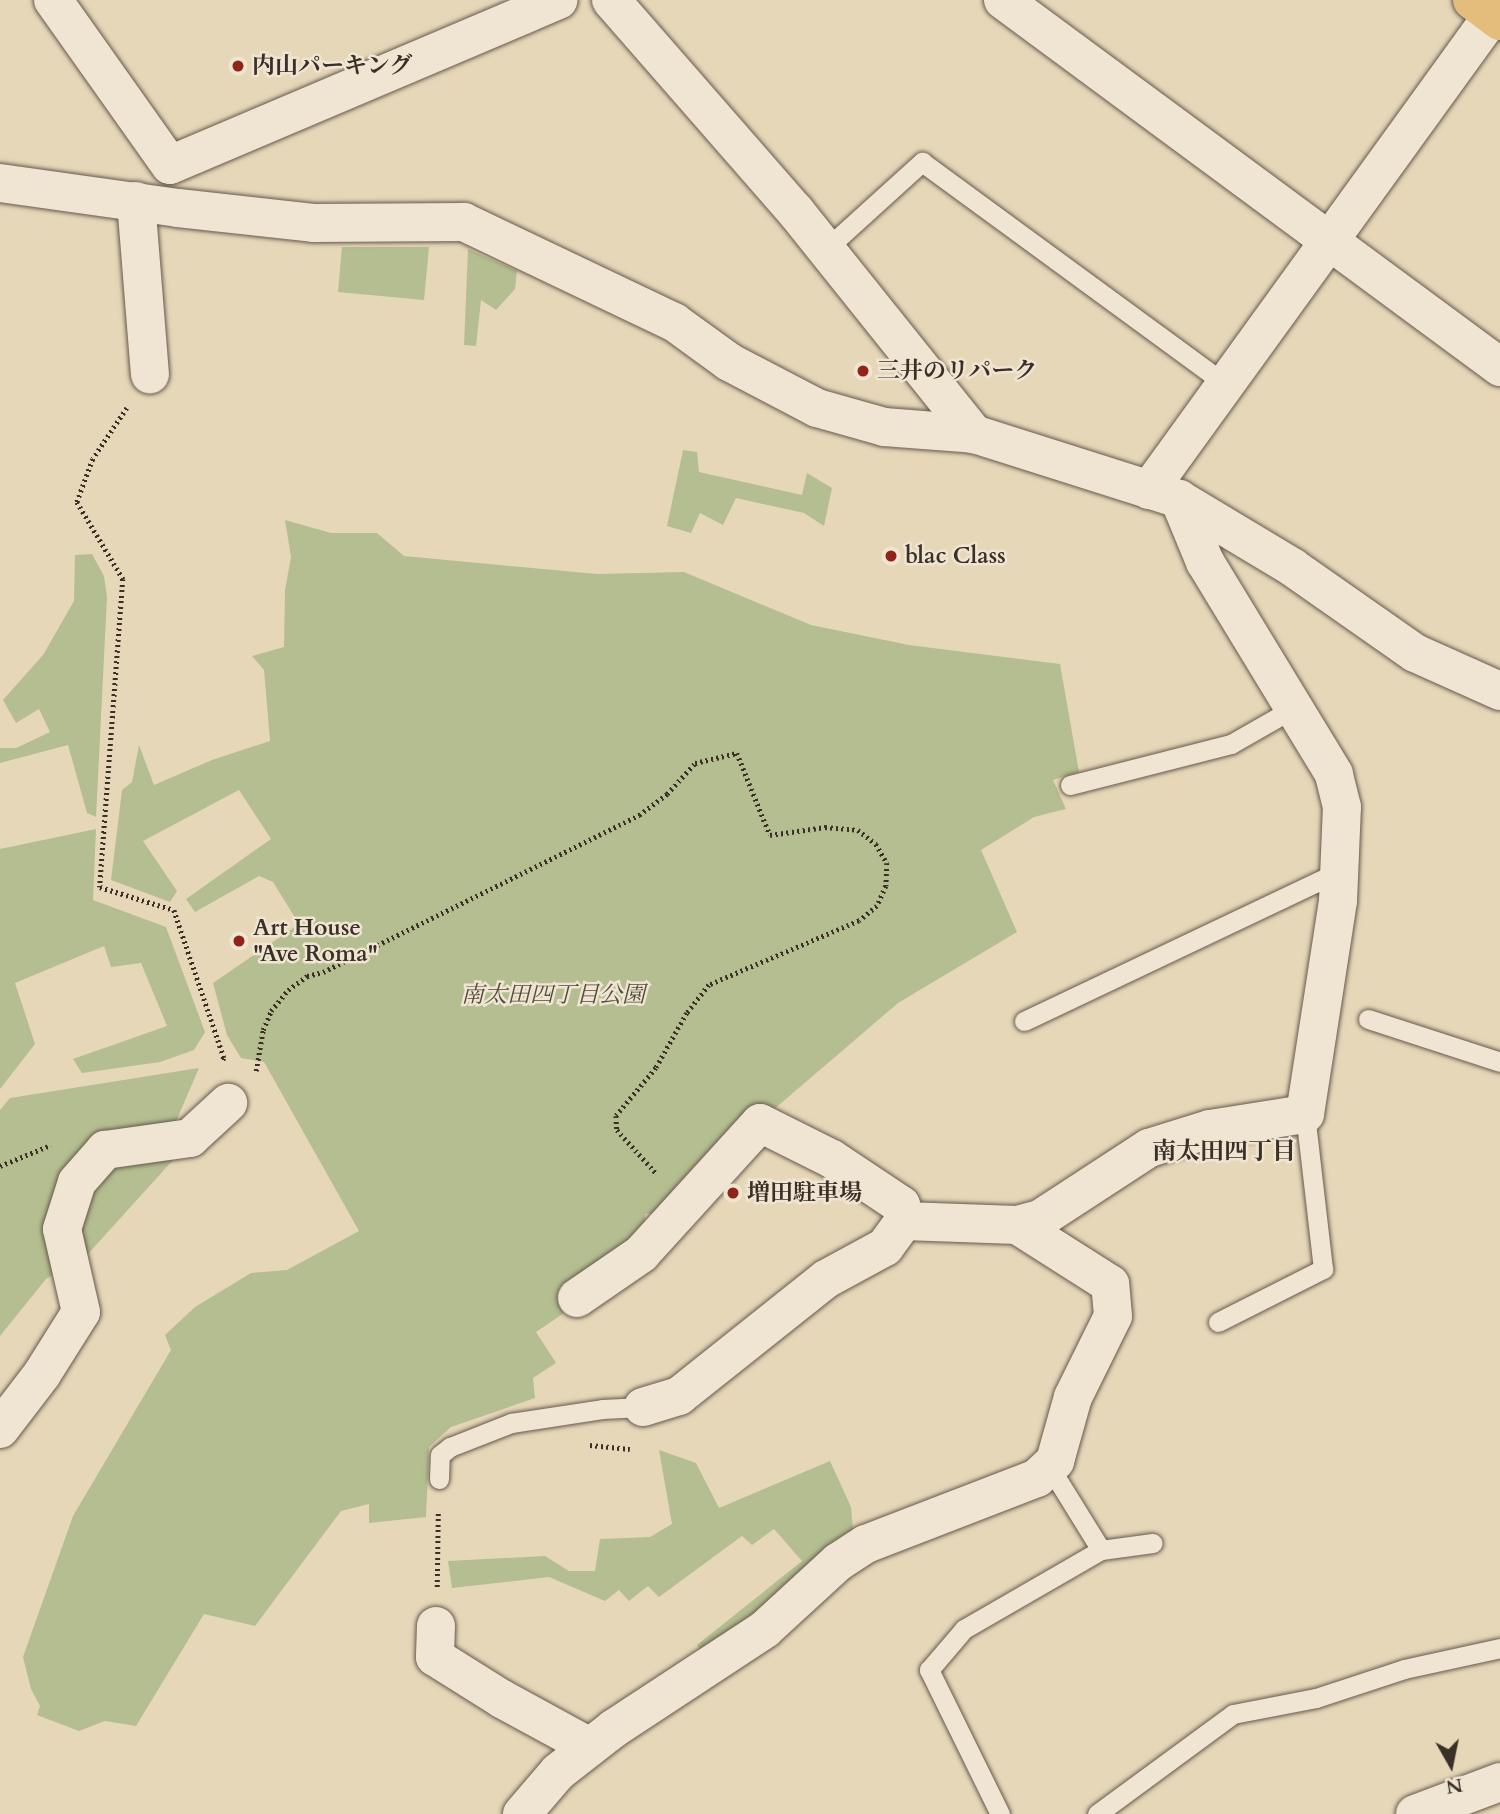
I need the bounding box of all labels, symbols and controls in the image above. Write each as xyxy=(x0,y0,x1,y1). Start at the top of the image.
place label: 内山パーキング xyxy=(252,52,413,80)
marker: 内山パーキング xyxy=(230,58,246,74)
place label: 三井のリパーク xyxy=(877,357,1038,385)
marker: 三井のリパーク xyxy=(855,363,871,379)
place label: blac Class xyxy=(905,542,1006,570)
marker: blac Class xyxy=(883,548,899,564)
place label: Art House "Ave Roma" xyxy=(253,914,378,968)
marker: Art House "Ave Roma" xyxy=(231,933,247,949)
park label: 南太田四丁目公園 xyxy=(461,981,645,1009)
district label: 南太田四丁目 xyxy=(1152,1138,1296,1166)
place label: 増田駐車場 xyxy=(747,1179,862,1207)
marker: 増田駐車場 xyxy=(725,1185,741,1201)
north arrow xyxy=(1416,1730,1486,1800)
text: N xyxy=(1444,1772,1464,1800)

